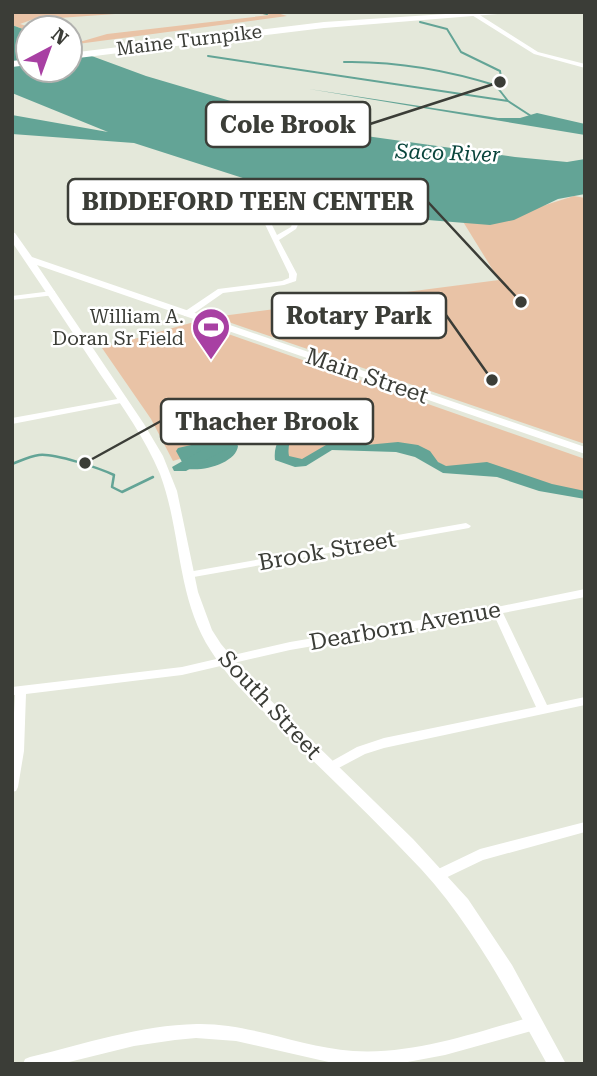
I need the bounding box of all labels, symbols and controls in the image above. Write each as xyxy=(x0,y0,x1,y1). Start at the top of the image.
north arrow xyxy=(14,14,84,84)
street label: Maine Turnpike xyxy=(115,20,263,60)
text: N xyxy=(47,23,73,50)
callout: Cole Brook xyxy=(206,102,370,147)
text: Cole Brook xyxy=(220,111,357,139)
water label: Saco River xyxy=(394,139,501,167)
callout: BIDDEFORD TEEN CENTER xyxy=(68,179,428,224)
text: BIDDEFORD TEEN CENTER xyxy=(82,188,414,216)
callout: Rotary Park xyxy=(272,293,446,338)
text: Rotary Park xyxy=(286,302,432,330)
place label: William A. Doran Sr Field xyxy=(52,305,184,350)
sports icon: William A. Doran Sr Field xyxy=(190,306,232,361)
street label: Main Street xyxy=(302,342,432,410)
callout: Thacher Brook xyxy=(161,399,373,444)
text: Thacher Brook xyxy=(175,408,359,436)
street label: Brook Street xyxy=(256,526,398,576)
street label: Dearborn Avenue xyxy=(307,596,503,656)
street label: South Street xyxy=(213,645,327,765)

